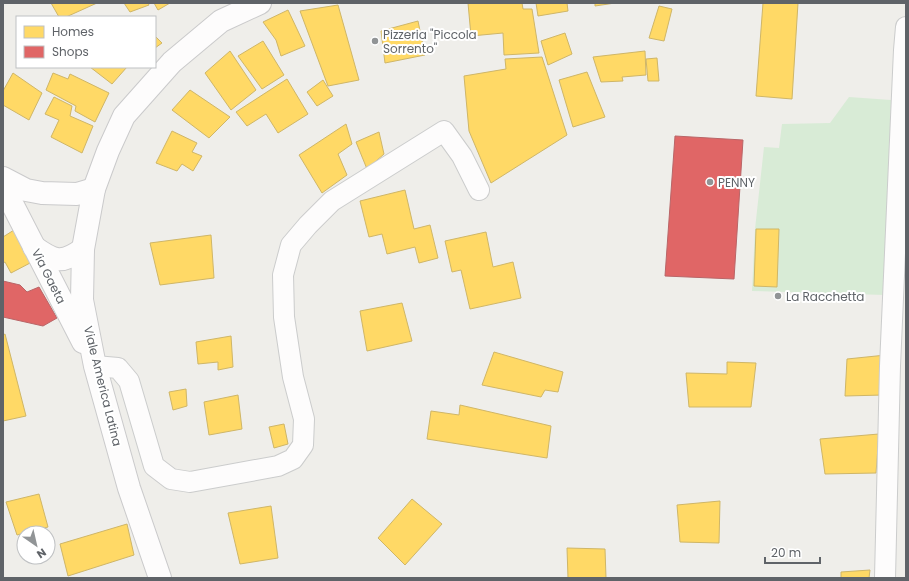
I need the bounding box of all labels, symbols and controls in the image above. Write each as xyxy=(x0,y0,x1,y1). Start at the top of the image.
legend xyxy=(16,16,156,68)
text: Homes xyxy=(52,23,94,40)
place label: Pizzeria "Piccola Sorrento" xyxy=(383,26,477,57)
marker: Pizzeria "Piccola Sorrento" xyxy=(370,36,380,46)
text: Shops xyxy=(52,43,89,60)
place label: PENNY xyxy=(718,174,755,191)
marker: PENNY xyxy=(705,177,715,187)
street label: Via Gaeta xyxy=(28,246,70,306)
place label: La Racchetta xyxy=(786,288,864,305)
marker: La Racchetta xyxy=(773,291,783,301)
street label: Viale America Latina xyxy=(80,324,126,448)
north arrow xyxy=(16,525,56,565)
scale bar xyxy=(765,539,820,565)
text: N xyxy=(34,544,49,562)
text: 20 m xyxy=(771,544,801,561)

